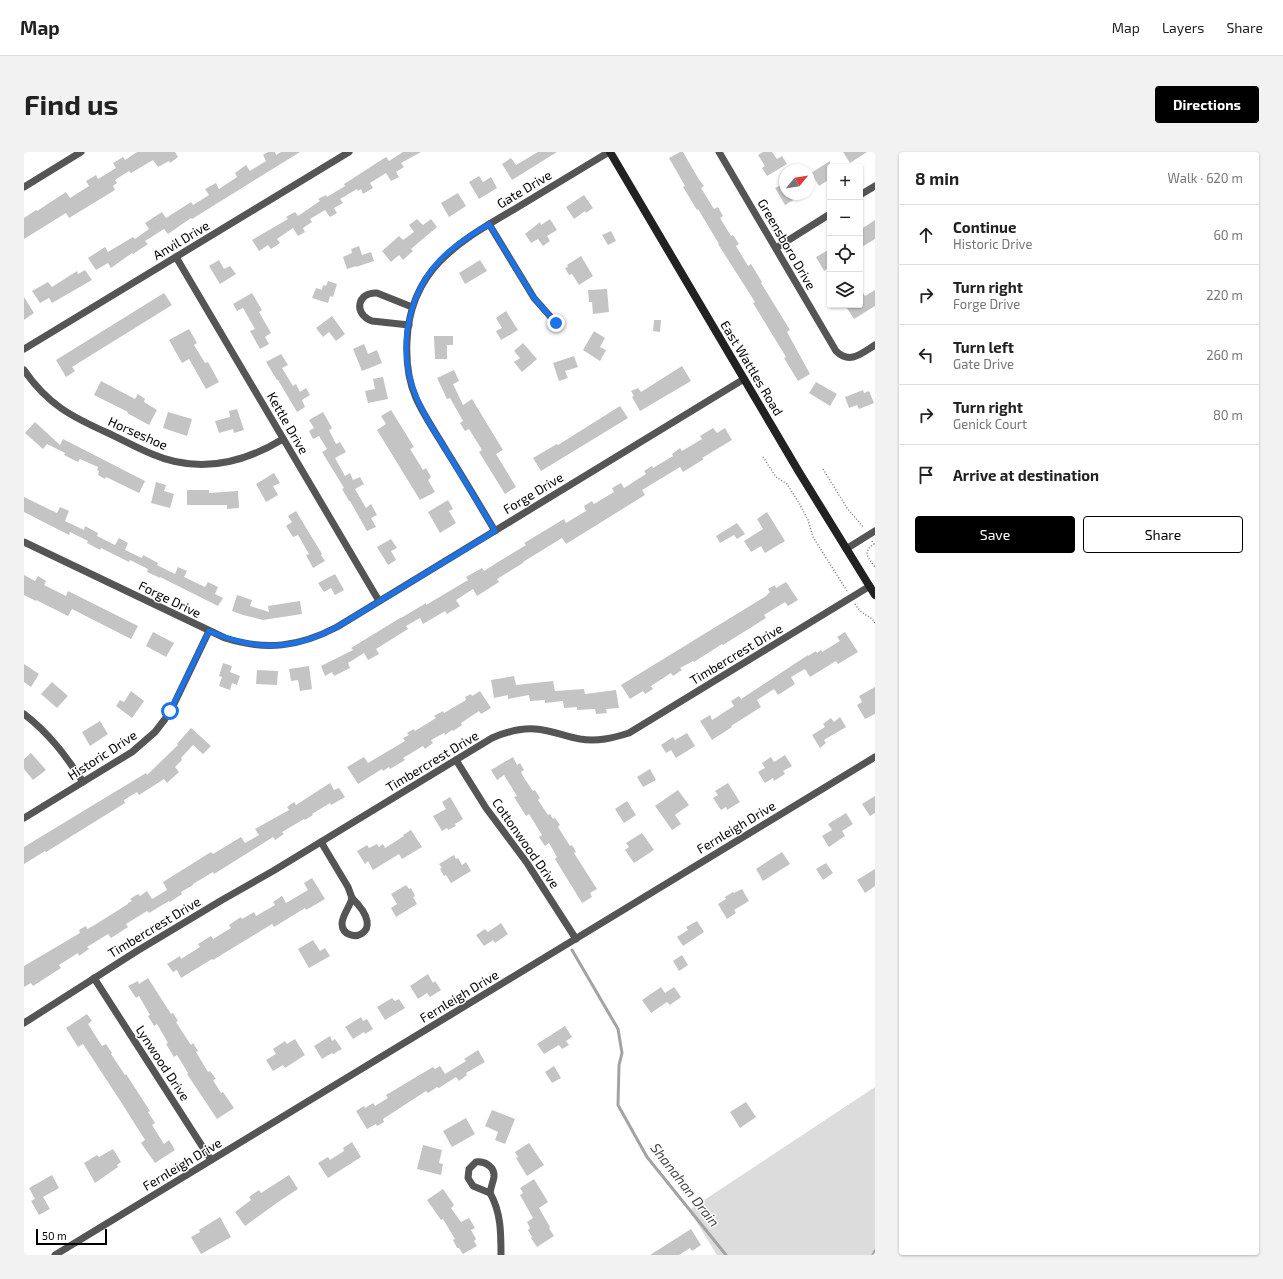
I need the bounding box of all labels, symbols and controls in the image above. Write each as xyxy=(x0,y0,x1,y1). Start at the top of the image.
text: Map xyxy=(20,16,60,39)
text: Map xyxy=(1112,19,1140,36)
text: Layers xyxy=(1162,19,1204,36)
text: Share xyxy=(1226,19,1263,36)
button: Directions xyxy=(1155,86,1259,123)
text: Find us xyxy=(24,87,118,121)
north arrow xyxy=(779,164,815,200)
map controls xyxy=(827,164,863,308)
button: + xyxy=(827,164,863,200)
street label: Gate Drive xyxy=(494,166,554,212)
text: 8 min xyxy=(915,168,959,188)
text: Walk · 620 m xyxy=(1168,170,1243,186)
street label: Greensboro Drive xyxy=(754,196,820,292)
button: − xyxy=(827,200,863,236)
street label: Anvil Drive xyxy=(150,217,212,263)
text: Continue xyxy=(953,218,1016,236)
icon: ahead xyxy=(915,224,937,246)
text: 60 m xyxy=(1213,227,1243,243)
button: locate xyxy=(827,236,863,272)
text: Historic Drive xyxy=(953,236,1032,252)
button: layers xyxy=(827,272,863,308)
text: Turn right xyxy=(953,278,1023,296)
icon: right xyxy=(915,284,937,306)
text: 220 m xyxy=(1206,287,1243,303)
text: Forge Drive xyxy=(953,296,1020,312)
route end xyxy=(547,314,565,332)
street label: East Wattles Road xyxy=(717,318,787,418)
text: Turn left xyxy=(953,338,1014,356)
icon: left xyxy=(915,344,937,366)
text: 260 m xyxy=(1206,347,1243,363)
text: Gate Drive xyxy=(953,356,1014,372)
street label: Kettle Drive xyxy=(264,389,312,457)
text: Turn right xyxy=(953,398,1023,416)
icon: right xyxy=(915,404,937,426)
text: 80 m xyxy=(1213,407,1243,423)
street label: Horseshoe xyxy=(106,413,170,453)
text: Genick Court xyxy=(953,416,1027,432)
icon: arrive xyxy=(915,464,937,486)
text: Arrive at destination xyxy=(953,466,1099,484)
street label: Forge Drive xyxy=(500,469,566,517)
button: Save xyxy=(915,516,1075,553)
button: Share xyxy=(1083,516,1243,553)
street label: Forge Drive xyxy=(136,577,204,621)
street label: Timbercrest Drive xyxy=(687,620,785,688)
route start xyxy=(161,702,179,720)
street label: Historic Drive xyxy=(64,727,140,783)
street label: Timbercrest Drive xyxy=(383,727,481,795)
street label: Cottonwood Drive xyxy=(489,795,563,891)
street label: Fernleigh Drive xyxy=(694,797,778,857)
street label: Timbercrest Drive xyxy=(105,893,203,961)
street label: Fernleigh Drive xyxy=(417,966,501,1026)
street label: Lynwood Drive xyxy=(133,1022,193,1104)
street label: Fernleigh Drive xyxy=(140,1134,224,1194)
water label: Shanahan Drain xyxy=(647,1139,723,1230)
scale bar xyxy=(36,1227,107,1246)
text: 50 m xyxy=(42,1229,67,1242)

